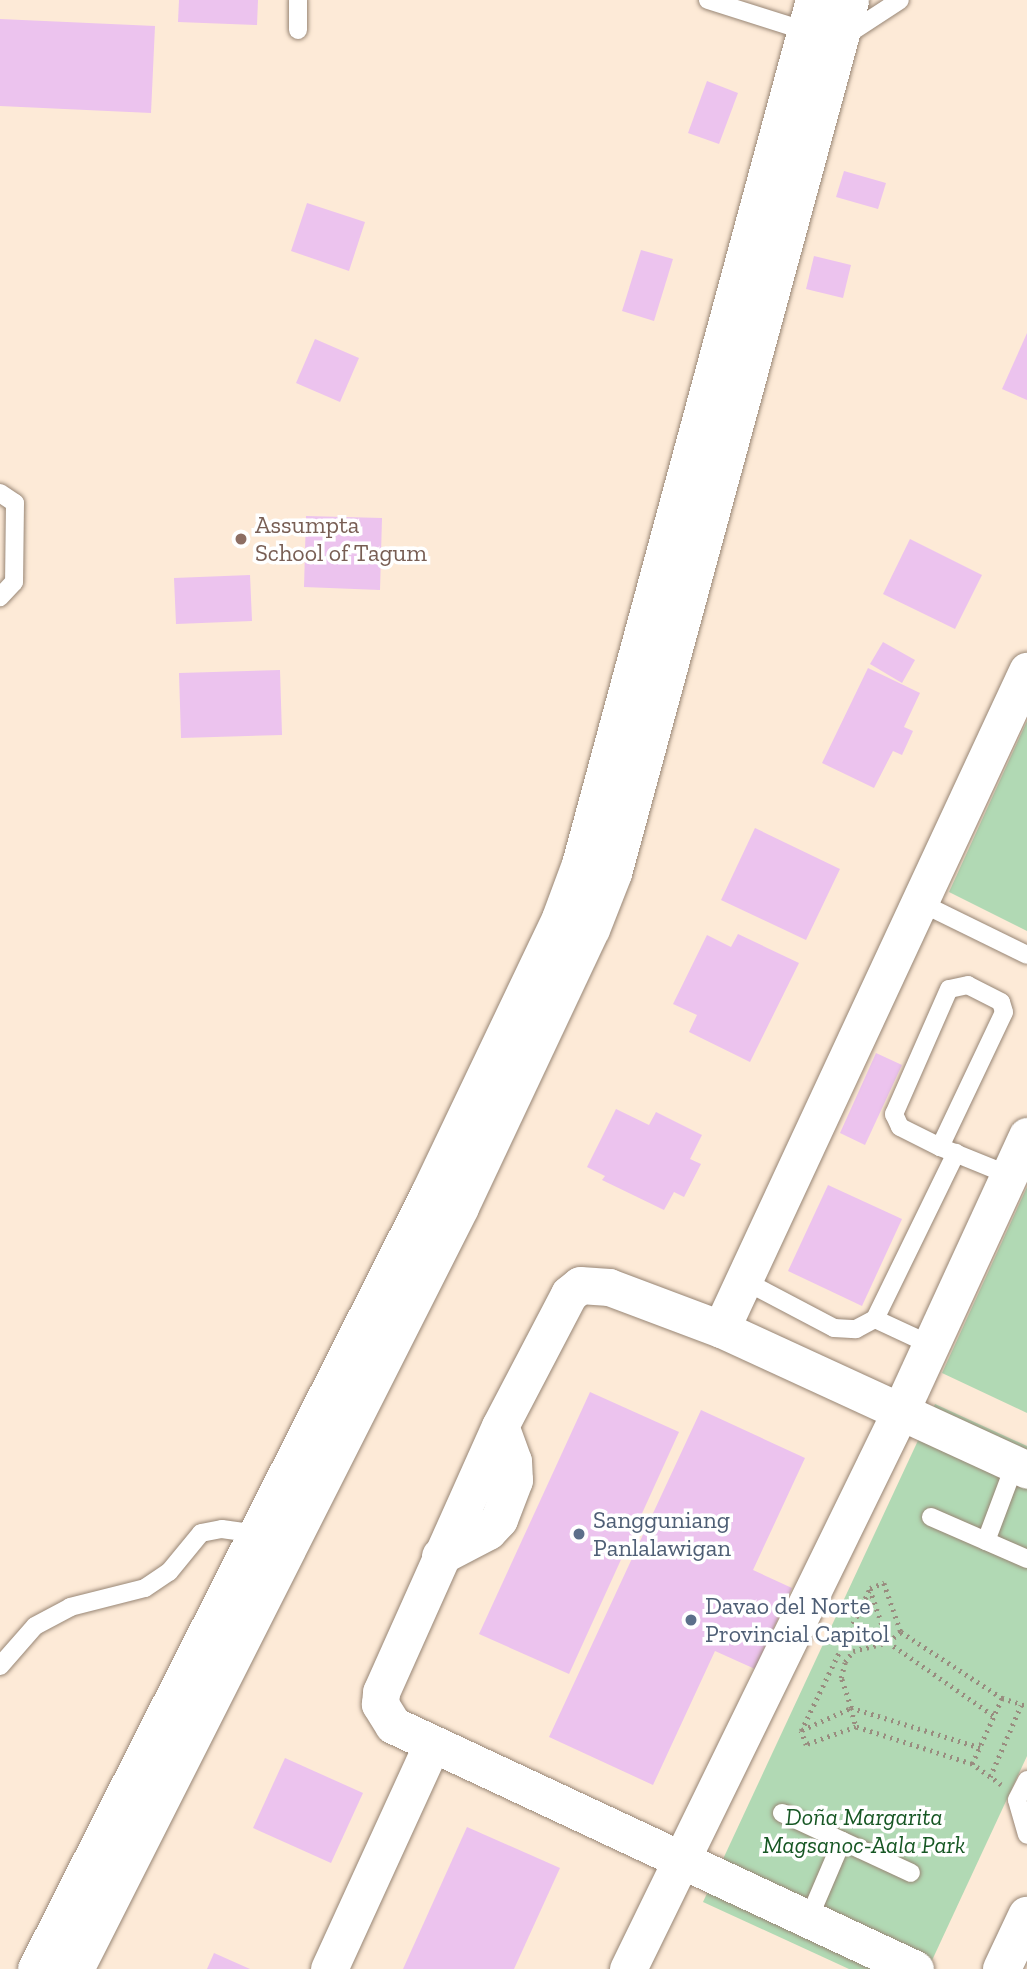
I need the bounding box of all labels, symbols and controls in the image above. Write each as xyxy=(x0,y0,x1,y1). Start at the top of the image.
place label: Assumpta School of Tagum xyxy=(255,511,427,567)
marker: Assumpta School of Tagum xyxy=(233,531,249,547)
place label: Sangguniang Panlalawigan xyxy=(593,1506,731,1562)
marker: Sangguniang Panlalawigan xyxy=(571,1526,587,1542)
place label: Davao del Norte Provincial Capitol xyxy=(705,1592,889,1648)
marker: Davao del Norte Provincial Capitol xyxy=(683,1612,699,1628)
park label: Doña Margarita Magsanoc-Aala Park xyxy=(763,1803,965,1859)

